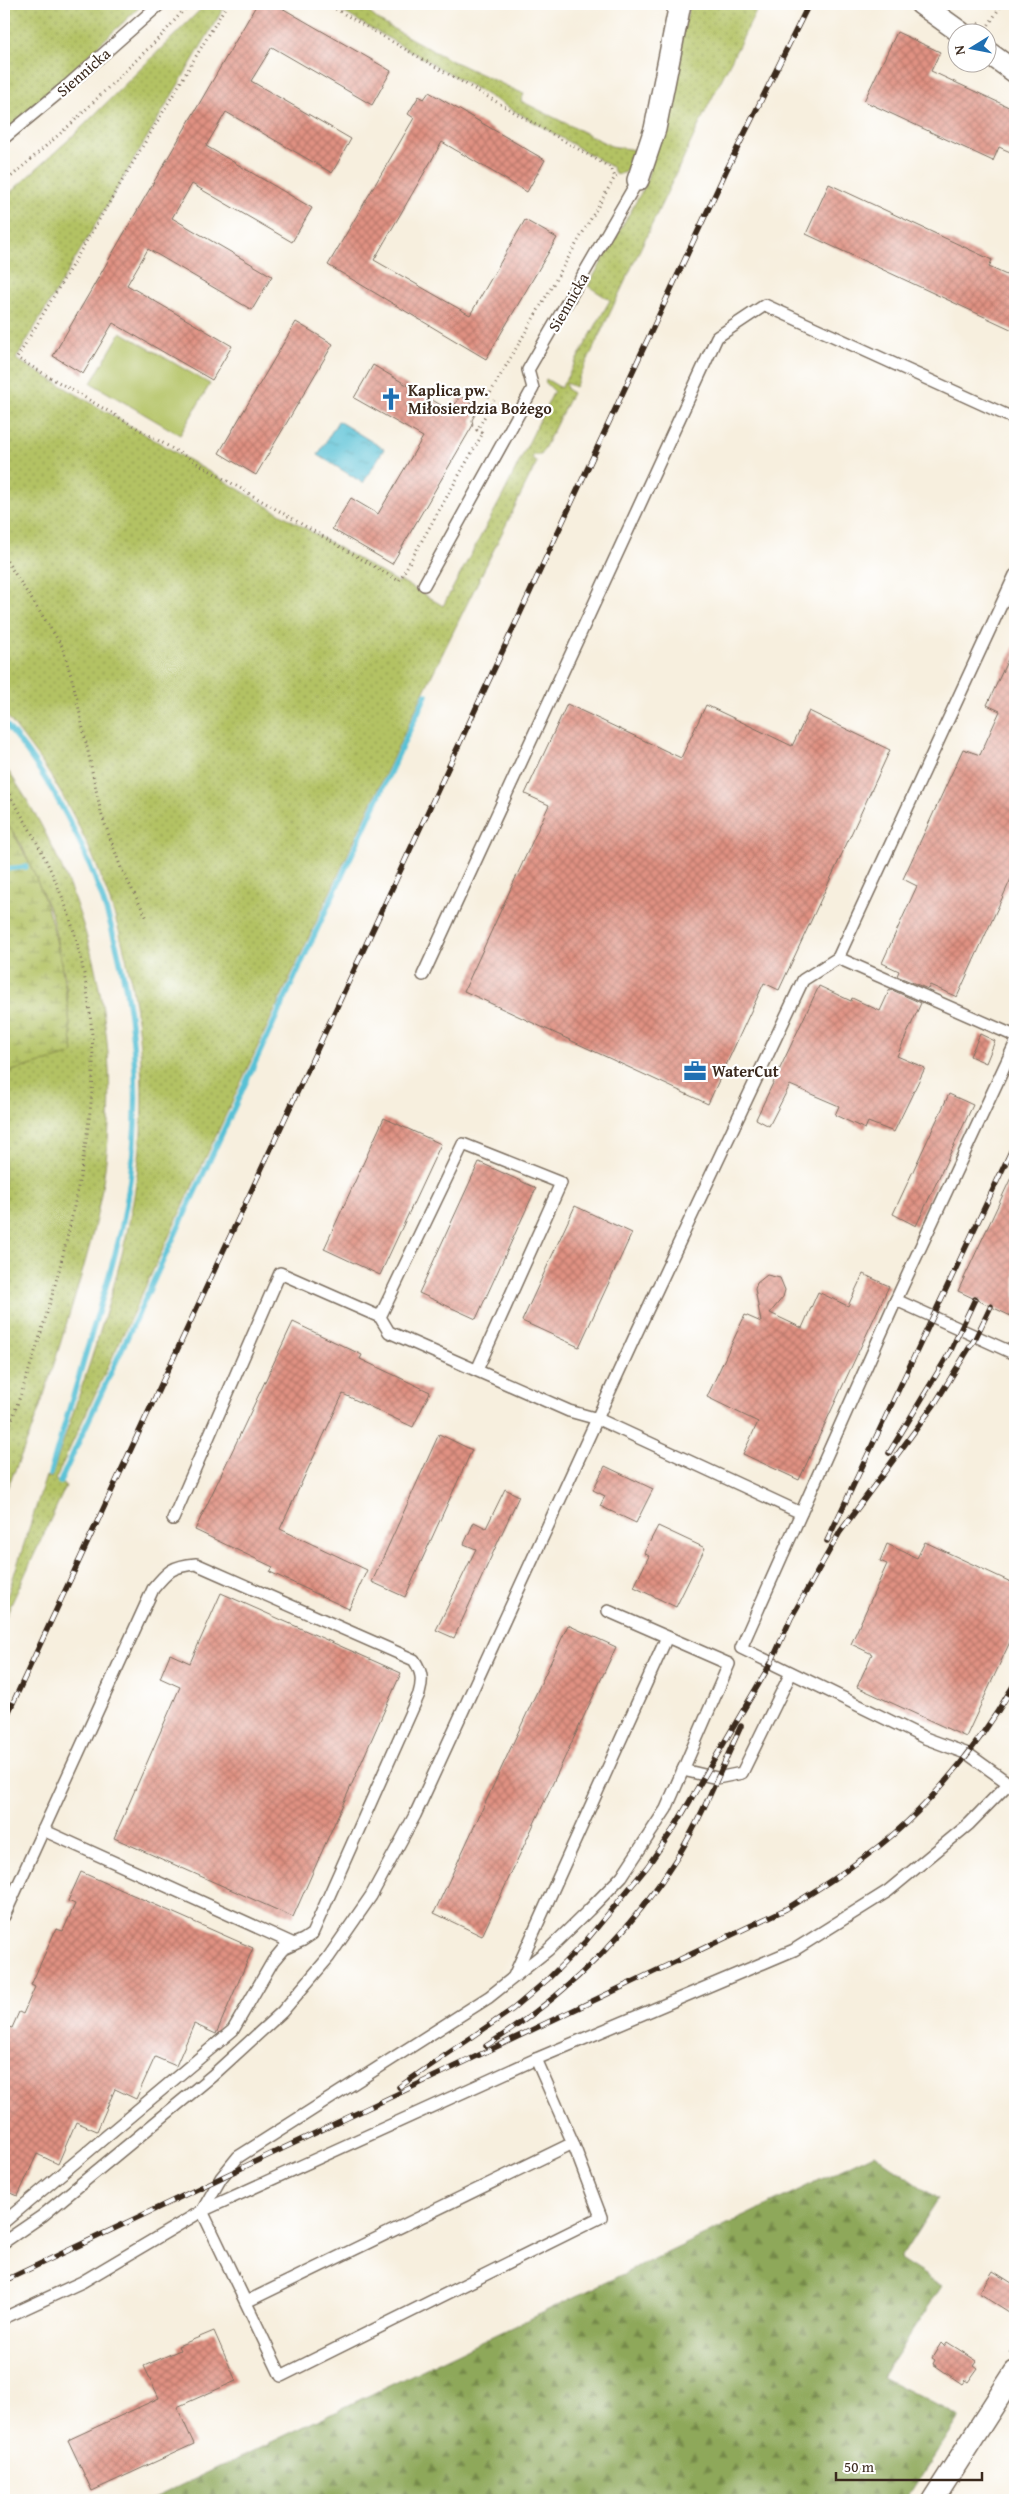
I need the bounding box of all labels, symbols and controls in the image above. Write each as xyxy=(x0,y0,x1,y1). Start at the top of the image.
north arrow xyxy=(946,22,996,72)
street label: Siennicka xyxy=(51,41,116,102)
text: N xyxy=(948,43,970,57)
street label: Siennicka xyxy=(541,268,595,336)
place label: Kaplica pw. Miłosierdzia Bożego xyxy=(408,378,552,420)
church icon: Kaplica pw. Miłosierdzia Bożego xyxy=(378,386,404,412)
office icon: WaterCut xyxy=(682,1058,708,1084)
place label: WaterCut xyxy=(712,1059,779,1083)
scale bar xyxy=(836,2449,983,2481)
text: 50 m xyxy=(844,2456,875,2477)

